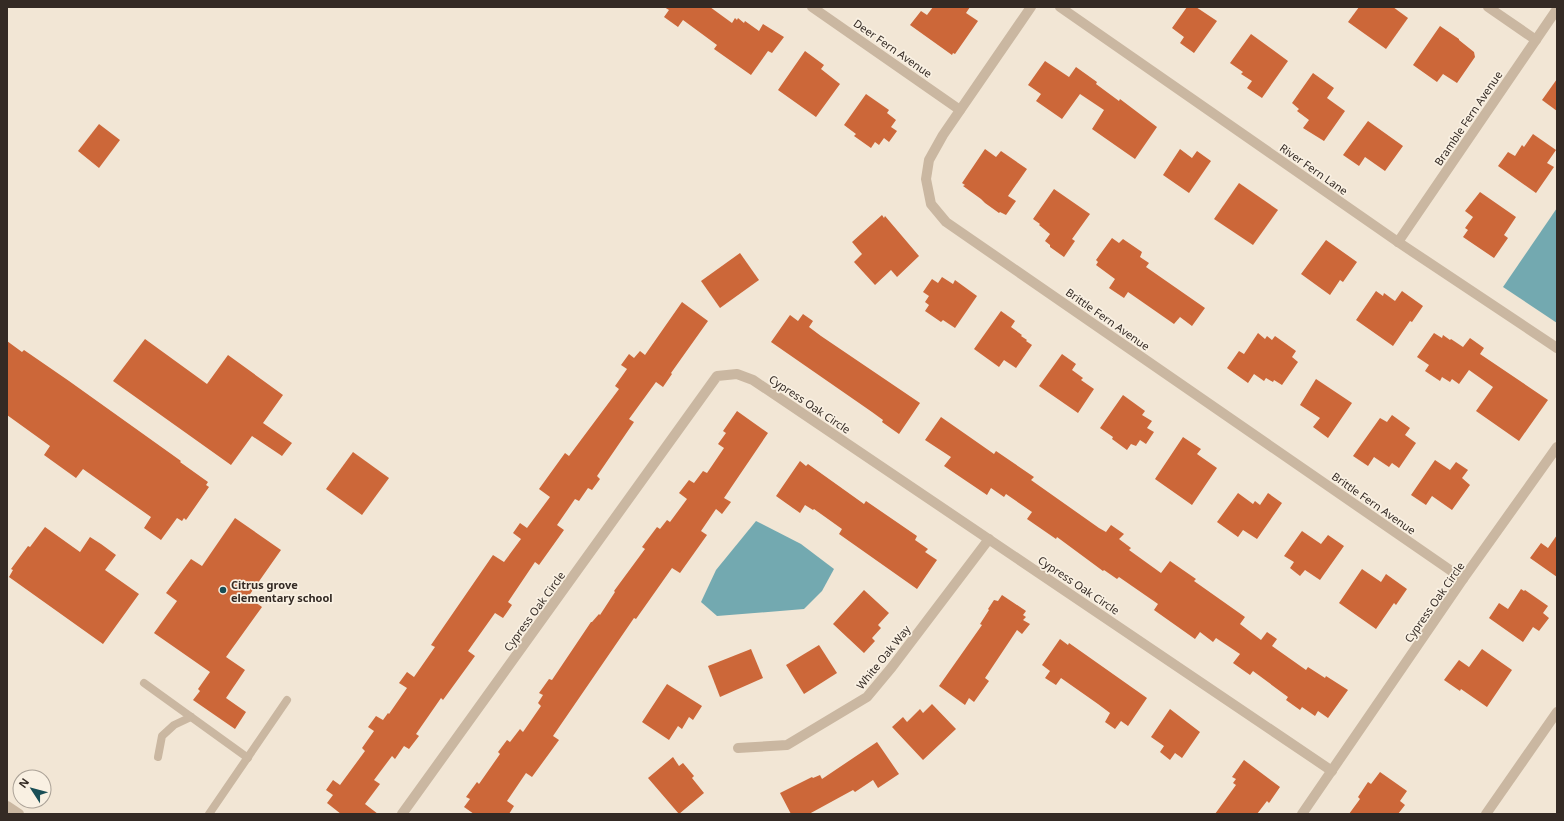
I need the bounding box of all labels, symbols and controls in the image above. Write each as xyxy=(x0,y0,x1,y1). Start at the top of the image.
street label: Deer Fern Avenue xyxy=(851,15,935,81)
street label: Bramble Fern Avenue xyxy=(1431,68,1505,168)
street label: River Fern Lane xyxy=(1277,140,1351,198)
street label: Brittle Fern Avenue xyxy=(1063,284,1153,354)
street label: Cypress Oak Circle xyxy=(766,371,854,437)
street label: Brittle Fern Avenue xyxy=(1329,468,1419,538)
street label: Cypress Oak Circle xyxy=(1035,552,1123,618)
street label: Cypress Oak Circle xyxy=(1401,559,1467,645)
street label: Cypress Oak Circle xyxy=(500,568,568,654)
place label: Citrus grove elementary school xyxy=(231,577,333,605)
marker: Citrus grove elementary school xyxy=(218,585,228,595)
street label: White Oak Way xyxy=(853,622,914,692)
north arrow xyxy=(12,769,52,809)
text: N xyxy=(15,775,32,791)

